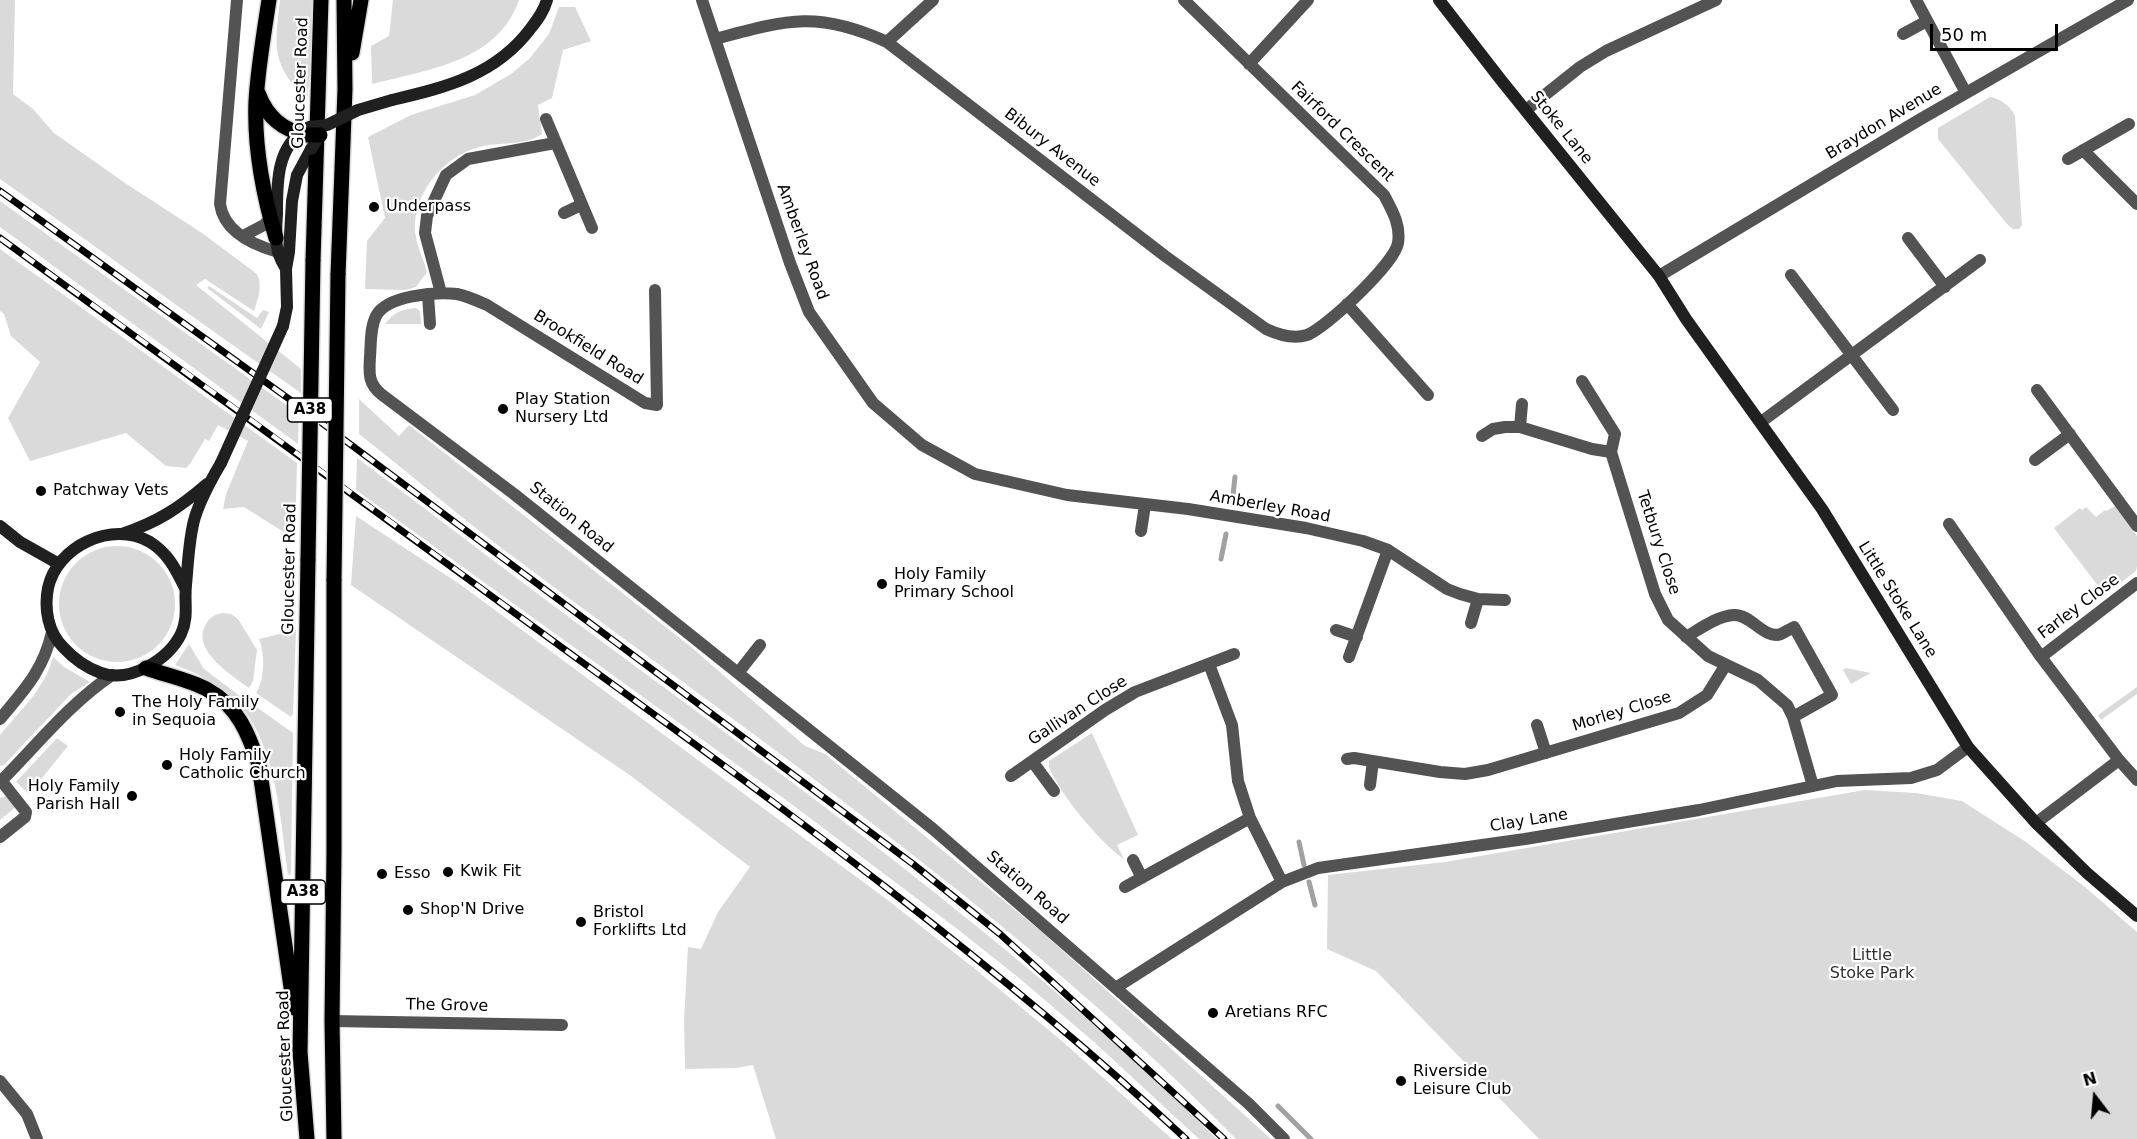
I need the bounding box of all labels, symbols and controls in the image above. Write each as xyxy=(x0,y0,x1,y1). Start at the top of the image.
scale bar xyxy=(1933,12,2060,50)
street label: Gloucester Road xyxy=(289,17,313,149)
text: 50 m xyxy=(1941,24,1987,45)
street label: Fairford Crescent xyxy=(1286,78,1398,186)
street label: Braydon Avenue xyxy=(1823,80,1945,164)
street label: Stoke Lane xyxy=(1526,88,1596,168)
street label: Bibury Avenue xyxy=(1000,105,1104,191)
street label: Amberley Road xyxy=(772,181,832,303)
place label: Underpass xyxy=(386,197,471,217)
marker: Underpass xyxy=(367,200,381,214)
street label: Brookfield Road xyxy=(530,307,646,389)
place label: Play Station Nursery Ltd xyxy=(515,390,610,428)
road number: A38 xyxy=(288,398,332,422)
marker: Play Station Nursery Ltd xyxy=(496,402,510,416)
street label: Station Road xyxy=(525,478,617,558)
place label: Patchway Vets xyxy=(53,481,169,501)
marker: Patchway Vets xyxy=(34,484,48,498)
street label: Amberley Road xyxy=(1208,487,1332,527)
street label: Tetbury Close xyxy=(1632,489,1684,597)
street label: Gloucester Road xyxy=(279,503,301,635)
street label: Little Stoke Lane xyxy=(1853,538,1941,662)
place label: Holy Family Primary School xyxy=(894,565,1014,603)
street label: Farley Close xyxy=(2035,570,2123,644)
marker: Holy Family Primary School xyxy=(875,577,889,591)
street label: Gallivan Close xyxy=(1025,672,1131,750)
street label: Morley Close xyxy=(1570,688,1674,736)
place label: The Holy Family in Sequoia xyxy=(132,693,259,731)
marker: The Holy Family in Sequoia xyxy=(113,705,127,719)
place label: Holy Family Catholic Church xyxy=(179,746,306,784)
marker: Holy Family Catholic Church xyxy=(160,758,174,772)
place label: Holy Family Parish Hall xyxy=(28,777,120,815)
marker: Holy Family Parish Hall xyxy=(125,789,139,803)
street label: Clay Lane xyxy=(1489,805,1569,837)
street label: Station Road xyxy=(982,847,1072,929)
place label: Kwik Fit xyxy=(460,862,521,882)
place label: Esso xyxy=(394,864,431,884)
marker: Kwik Fit xyxy=(441,865,455,879)
marker: Esso xyxy=(375,867,389,881)
road number: A38 xyxy=(280,880,326,904)
place label: Shop'N Drive xyxy=(420,900,524,920)
marker: Shop'N Drive xyxy=(401,903,415,917)
place label: Bristol Forklifts Ltd xyxy=(593,903,687,941)
marker: Bristol Forklifts Ltd xyxy=(574,915,588,929)
park label: Little Stoke Park xyxy=(1830,946,1914,984)
street label: Gloucester Road xyxy=(274,990,298,1122)
street label: The Grove xyxy=(406,996,488,1016)
place label: Aretians RFC xyxy=(1225,1003,1328,1023)
marker: Aretians RFC xyxy=(1206,1006,1220,1020)
place label: Riverside Leisure Club xyxy=(1413,1062,1511,1100)
north arrow xyxy=(2065,1067,2125,1127)
text: N xyxy=(2081,1068,2099,1090)
marker: Riverside Leisure Club xyxy=(1394,1074,1408,1088)

